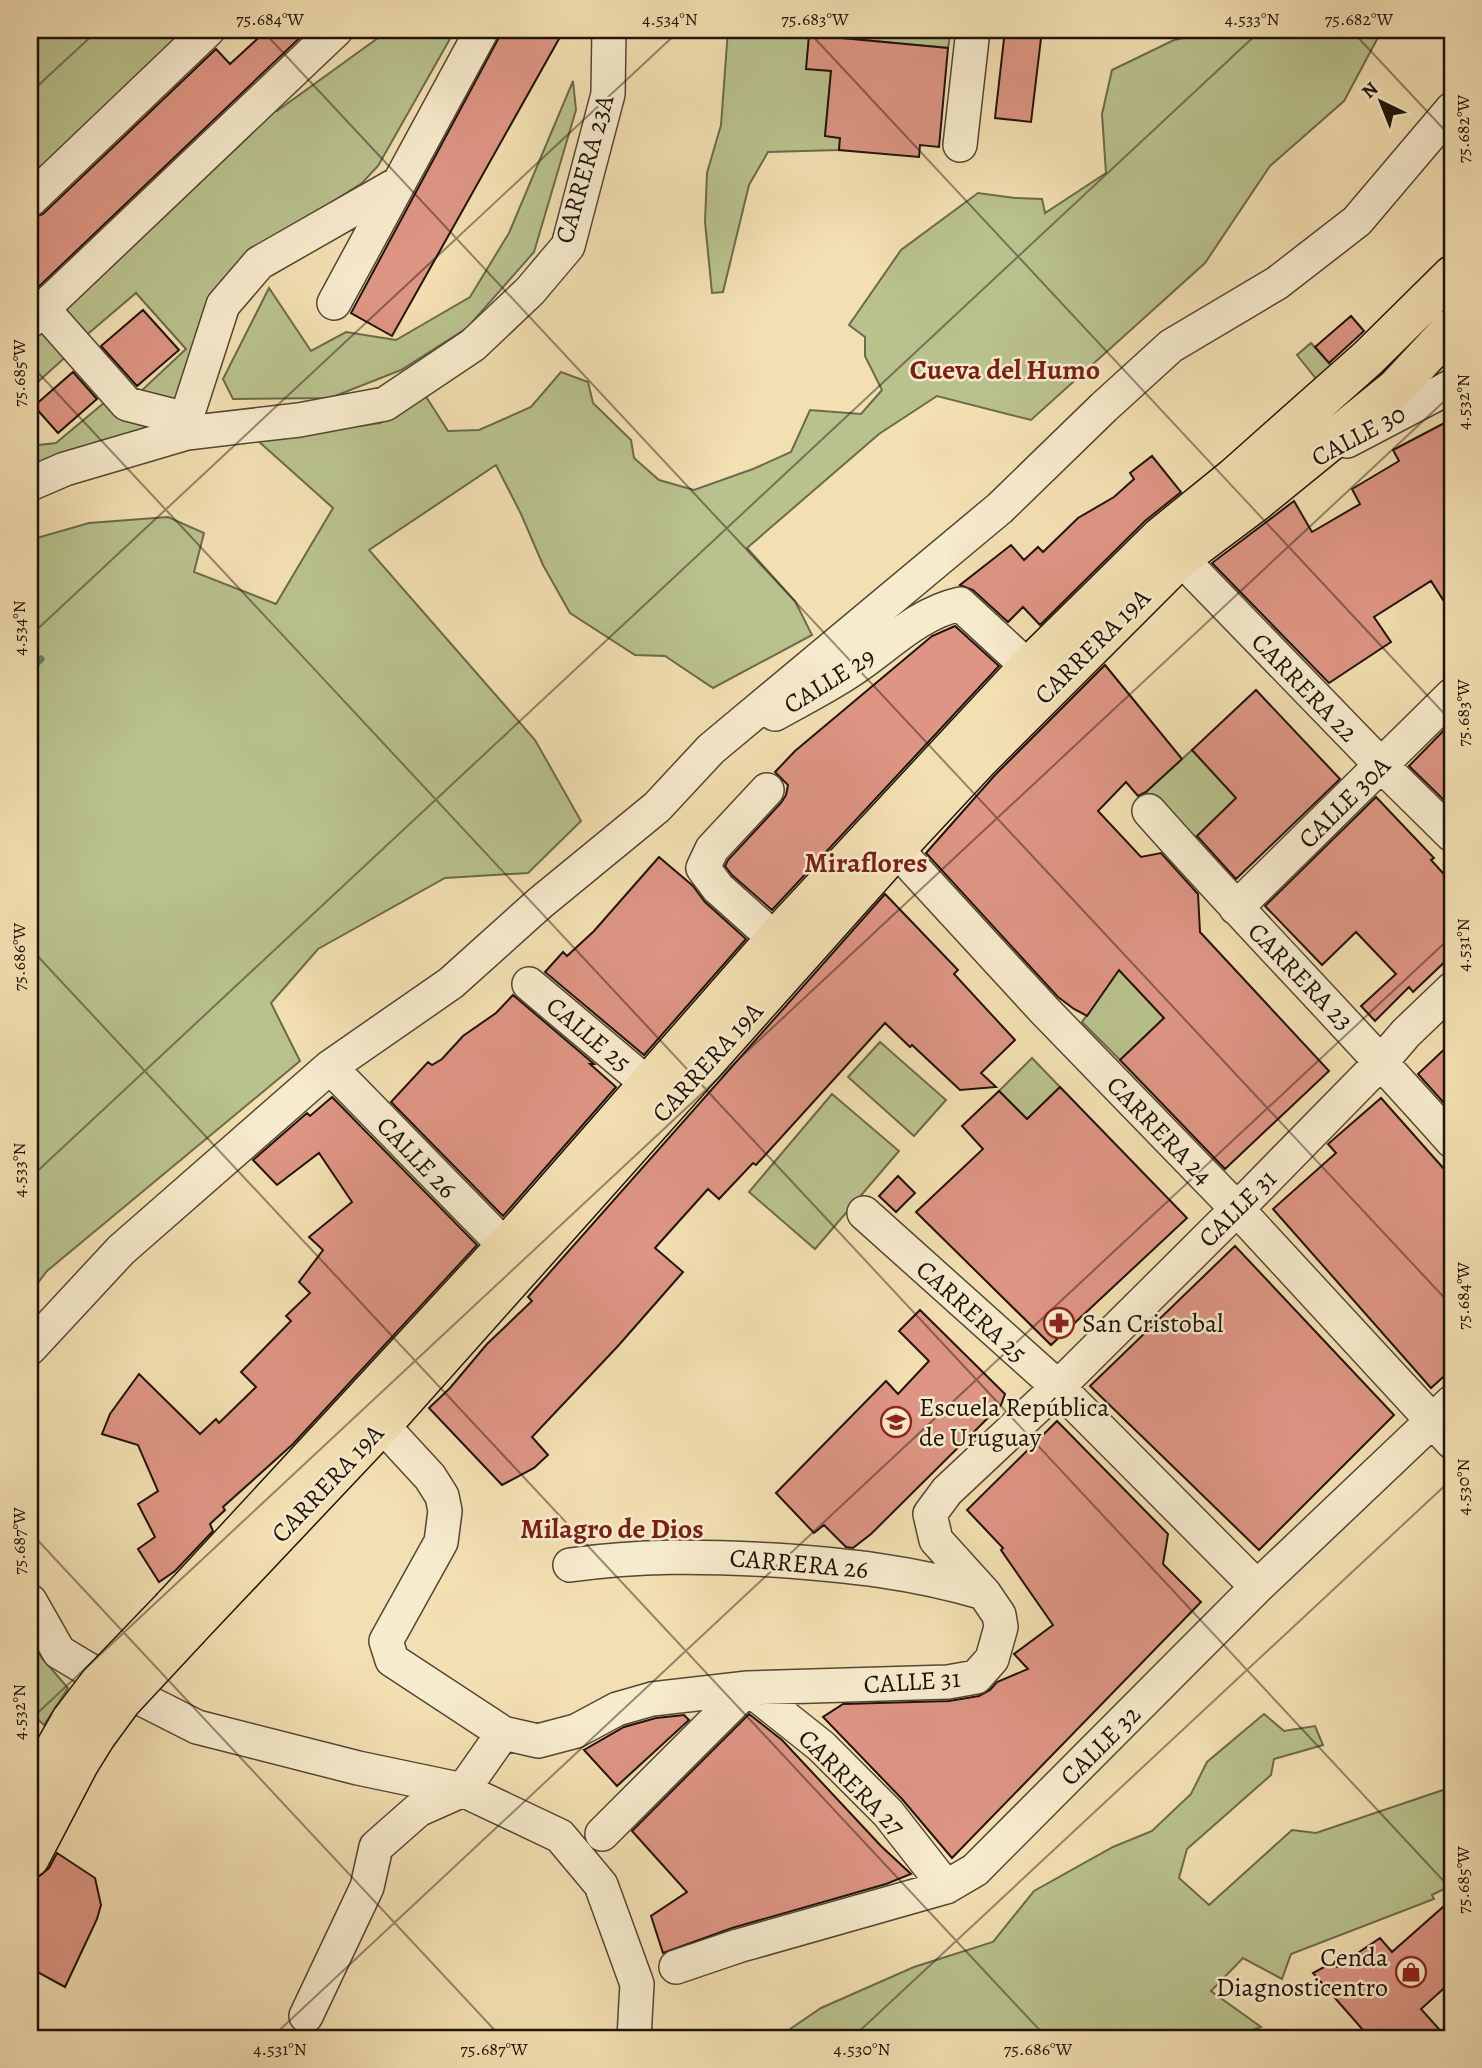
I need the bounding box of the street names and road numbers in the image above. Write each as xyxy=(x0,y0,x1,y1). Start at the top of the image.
street label: CARRERA 23A xyxy=(547,90,623,248)
street label: CALLE 30 xyxy=(1305,396,1411,475)
street label: CARRERA 19A xyxy=(1027,580,1159,712)
street label: CARRERA 22 xyxy=(1244,625,1366,750)
street label: CALLE 29 xyxy=(777,639,882,722)
street label: CALLE 30A xyxy=(1291,748,1399,856)
street label: CARRERA 23 xyxy=(1240,915,1361,1038)
street label: CALLE 25 xyxy=(539,989,639,1080)
street label: CARRERA 19A xyxy=(644,994,771,1130)
street label: CARRERA 24 xyxy=(1099,1068,1221,1193)
street label: CALLE 26 xyxy=(369,1109,465,1206)
street label: CALLE 31 xyxy=(1191,1162,1284,1255)
street label: CARRERA 25 xyxy=(909,1252,1035,1371)
street label: CARRERA 19A xyxy=(263,1416,392,1550)
street label: CARRERA 26 xyxy=(728,1540,870,1587)
street label: CALLE 31 xyxy=(862,1661,962,1702)
street label: CALLE 32 xyxy=(1052,1697,1148,1793)
street label: CARRERA 27 xyxy=(790,1721,913,1844)

